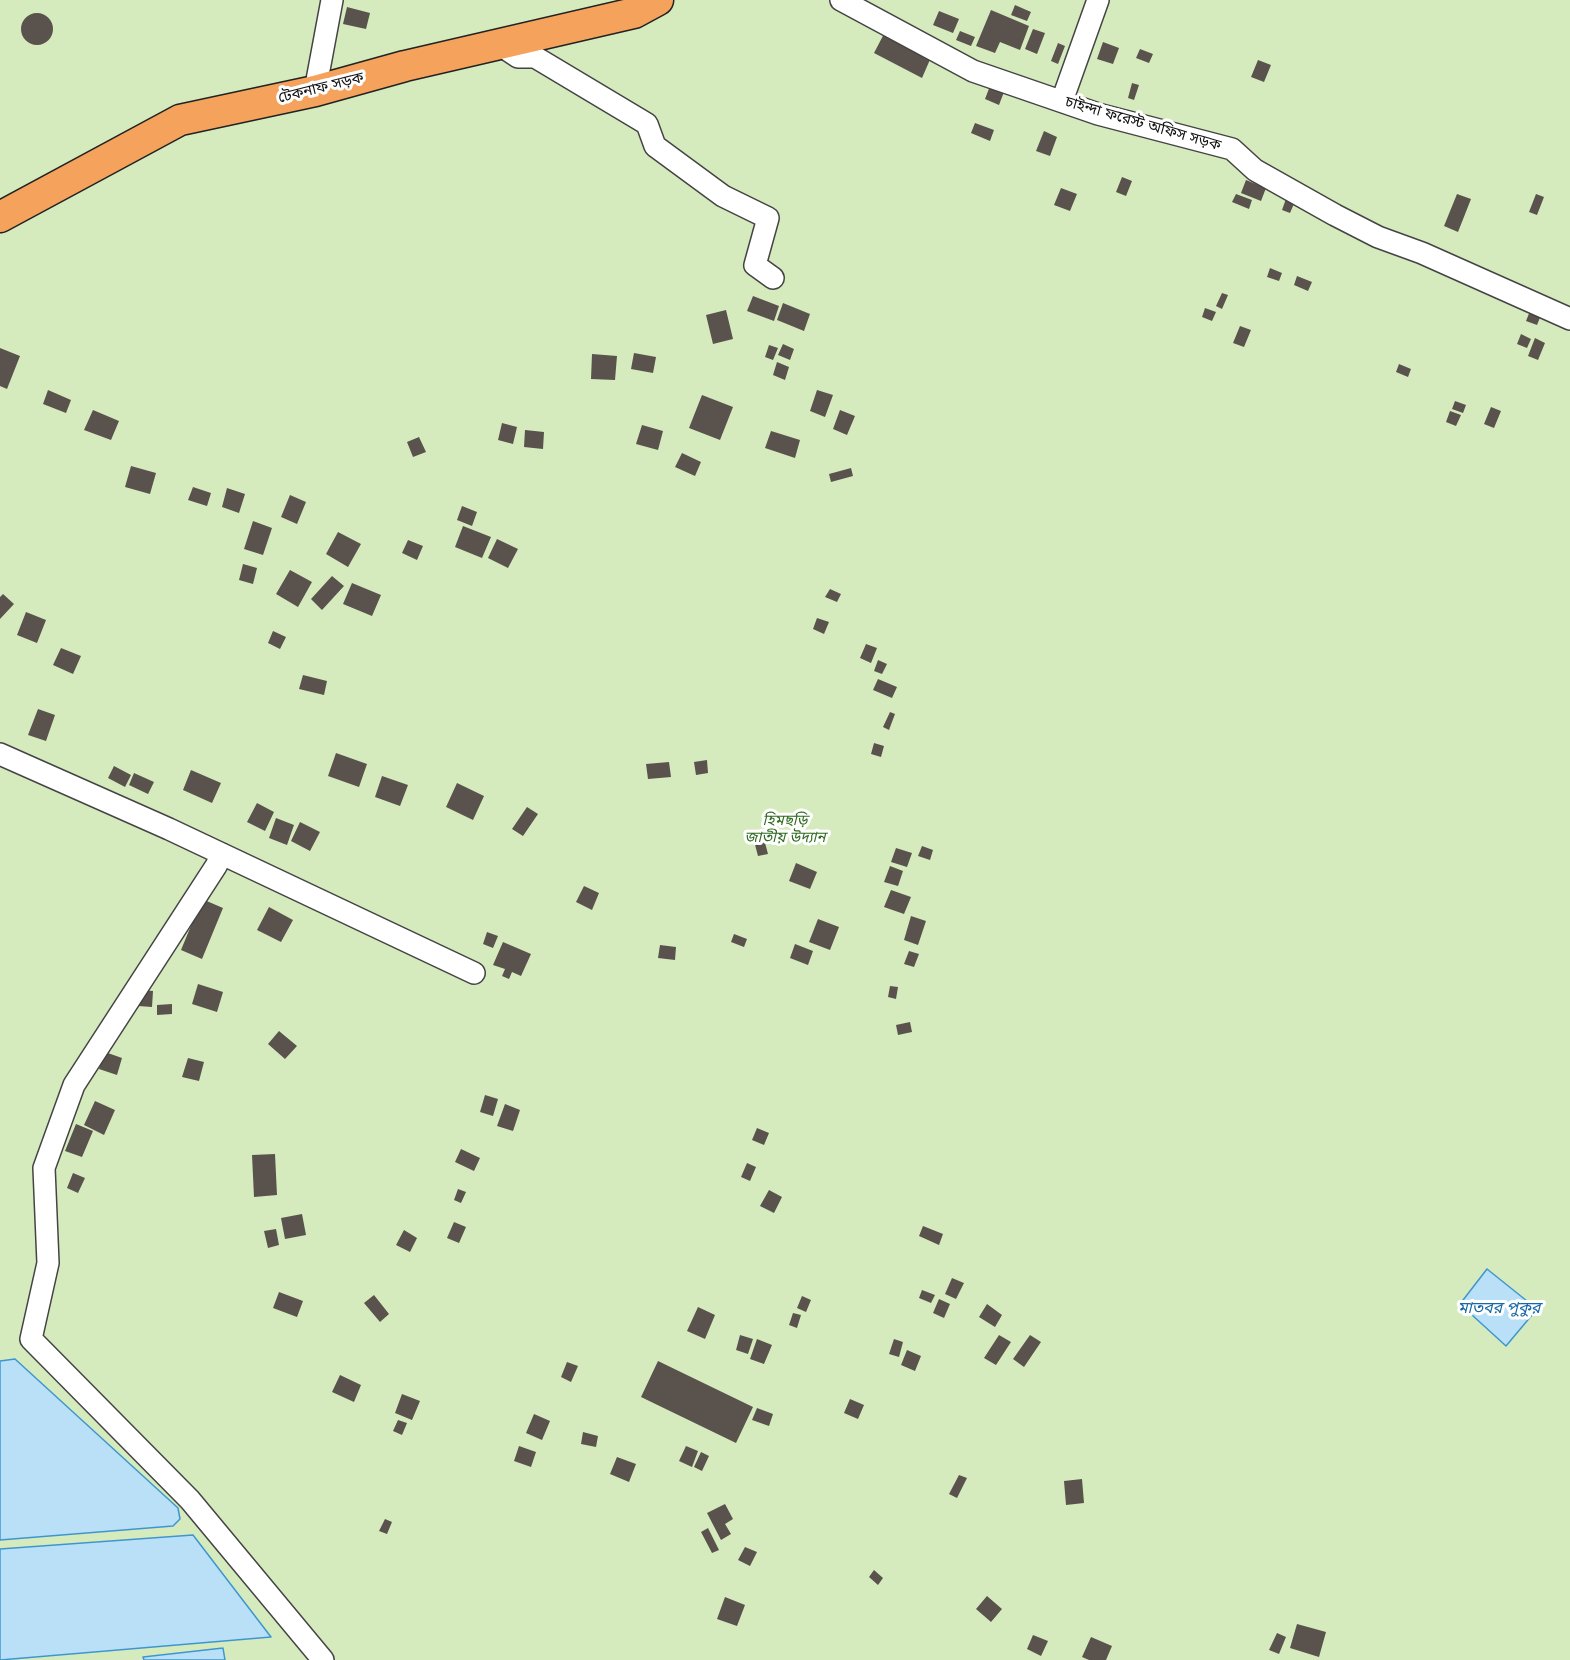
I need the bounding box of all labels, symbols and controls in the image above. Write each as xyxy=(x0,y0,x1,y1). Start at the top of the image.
street label: টেকনাফ সড়ক xyxy=(276,69,366,107)
street label: চাইন্দা ফরেস্ট অফিস সড়ক xyxy=(1063,93,1223,155)
park label: হিমছড়ি জাতীয় উদ্যান xyxy=(744,812,826,847)
water label: মাতবর পুকুর xyxy=(1458,1298,1540,1318)

